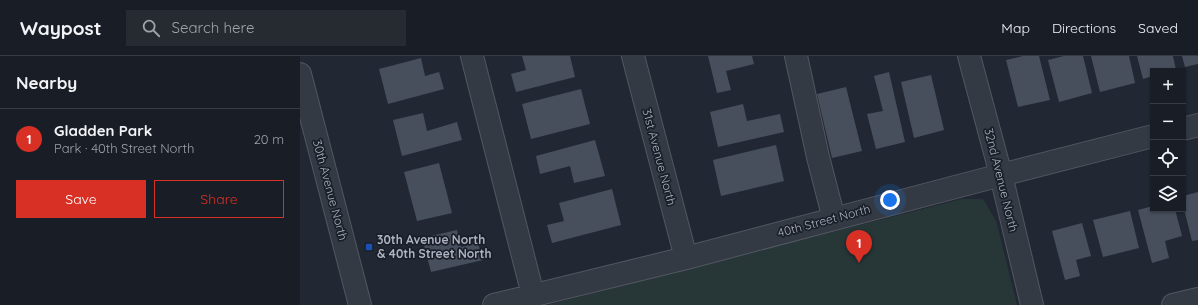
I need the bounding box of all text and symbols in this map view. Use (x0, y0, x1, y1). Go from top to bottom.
search box (126, 10, 406, 46)
text: Waypost (20, 16, 102, 40)
icon: search (140, 17, 162, 39)
text: Search here (172, 18, 254, 37)
text: Map (1001, 19, 1030, 37)
text: Directions (1052, 19, 1116, 37)
text: Saved (1138, 19, 1178, 37)
map controls (1150, 68, 1186, 212)
button: + (1150, 68, 1186, 104)
text: Nearby (16, 72, 77, 93)
button: − (1150, 104, 1186, 140)
street label: 31st Avenue North (639, 107, 680, 207)
text: Gladden Park (54, 121, 152, 140)
street label: 32nd Avenue North (981, 127, 1022, 233)
text: 1 (26, 131, 32, 147)
text: 20 m (254, 131, 284, 147)
street label: 30th Avenue North (310, 138, 351, 242)
text: Park · 40th Street North (54, 140, 194, 156)
button: locate (1150, 140, 1186, 176)
button: layers (1150, 176, 1186, 212)
button: Save (16, 180, 146, 218)
button: Share (154, 180, 284, 218)
your location (880, 190, 900, 210)
street label: 40th Street North (776, 201, 872, 240)
pin: 1 (846, 230, 872, 263)
place label: 30th Avenue North & 40th Street North (377, 232, 492, 261)
marker: 30th Avenue North & 40th Street North (364, 242, 374, 252)

